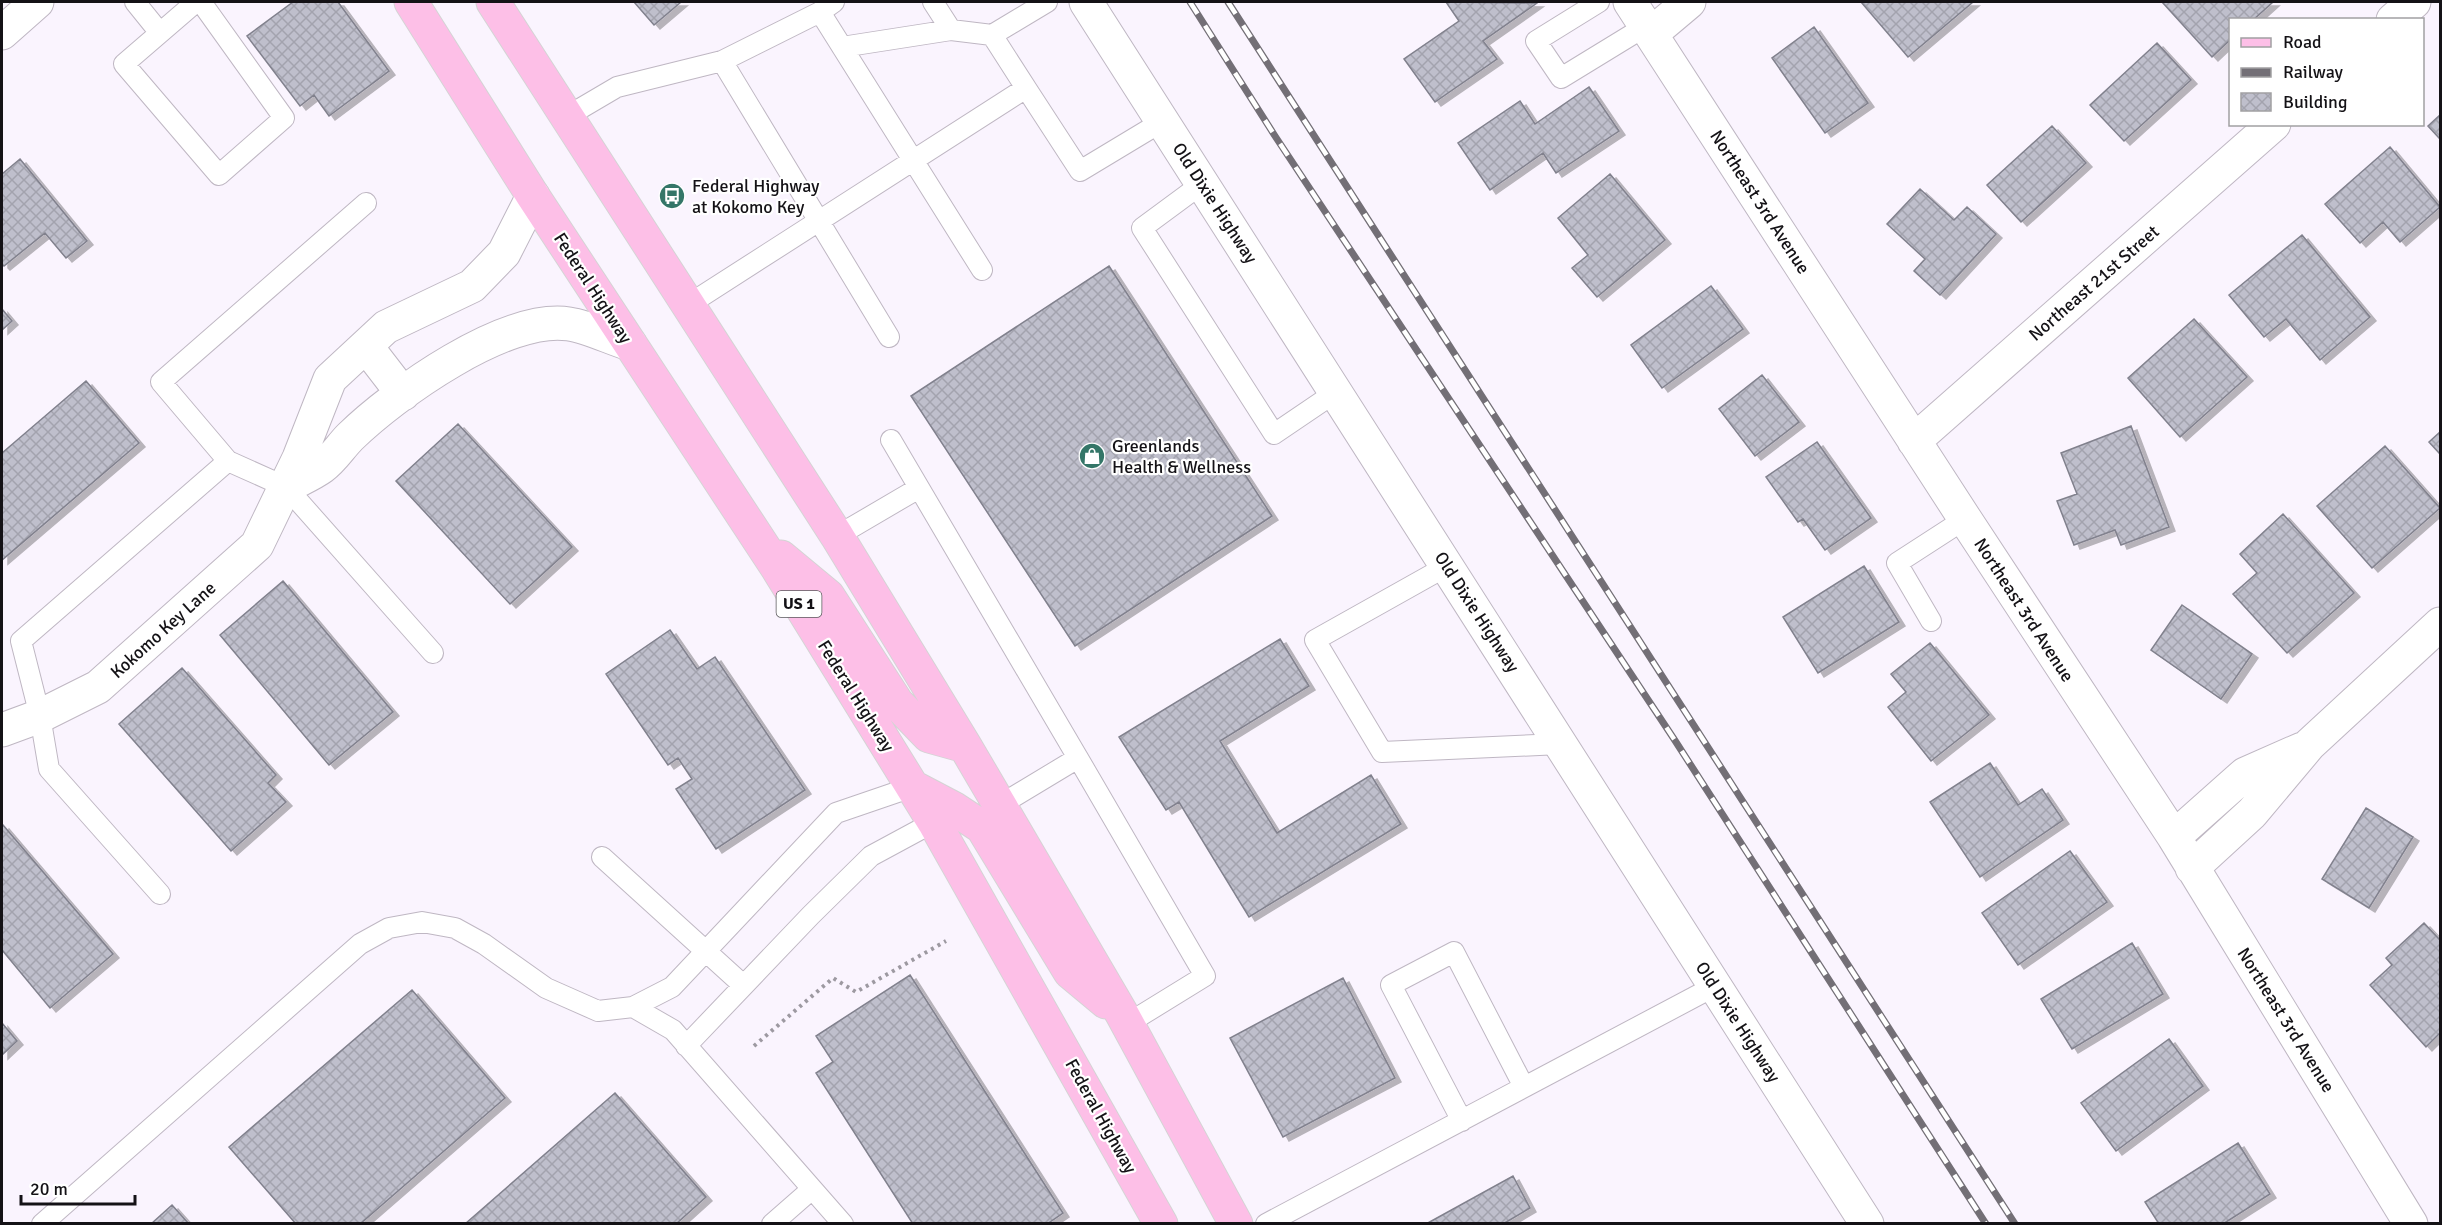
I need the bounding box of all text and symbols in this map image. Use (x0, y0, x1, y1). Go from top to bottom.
legend (2229, 18, 2424, 126)
text: Road (2283, 31, 2322, 53)
text: Railway (2283, 61, 2344, 83)
text: Building (2283, 91, 2347, 113)
street label: Northeast 3rd Avenue (1705, 126, 1815, 278)
street label: Old Dixie Highway (1168, 139, 1262, 268)
place label: Federal Highway at Kokomo Key (692, 175, 820, 218)
bus stop icon: Federal Highway at Kokomo Key (657, 181, 687, 211)
street label: Northeast 21st Street (2024, 220, 2164, 346)
street label: Federal Highway (549, 229, 637, 348)
place label: Greenlands Health & Wellness (1112, 435, 1251, 478)
shop icon: Greenlands Health & Wellness (1077, 441, 1107, 471)
street label: Northeast 3rd Avenue (1969, 534, 2079, 686)
street label: Old Dixie Highway (1430, 548, 1524, 677)
street label: Kokomo Key Lane (106, 577, 220, 683)
road number: US 1 (776, 591, 822, 617)
street label: Federal Highway (813, 636, 899, 756)
street label: Northeast 3rd Avenue (2232, 943, 2340, 1097)
street label: Old Dixie Highway (1691, 958, 1785, 1087)
street label: Federal Highway (1060, 1055, 1142, 1178)
scale bar (21, 1168, 135, 1206)
text: 20 m (30, 1178, 68, 1200)

